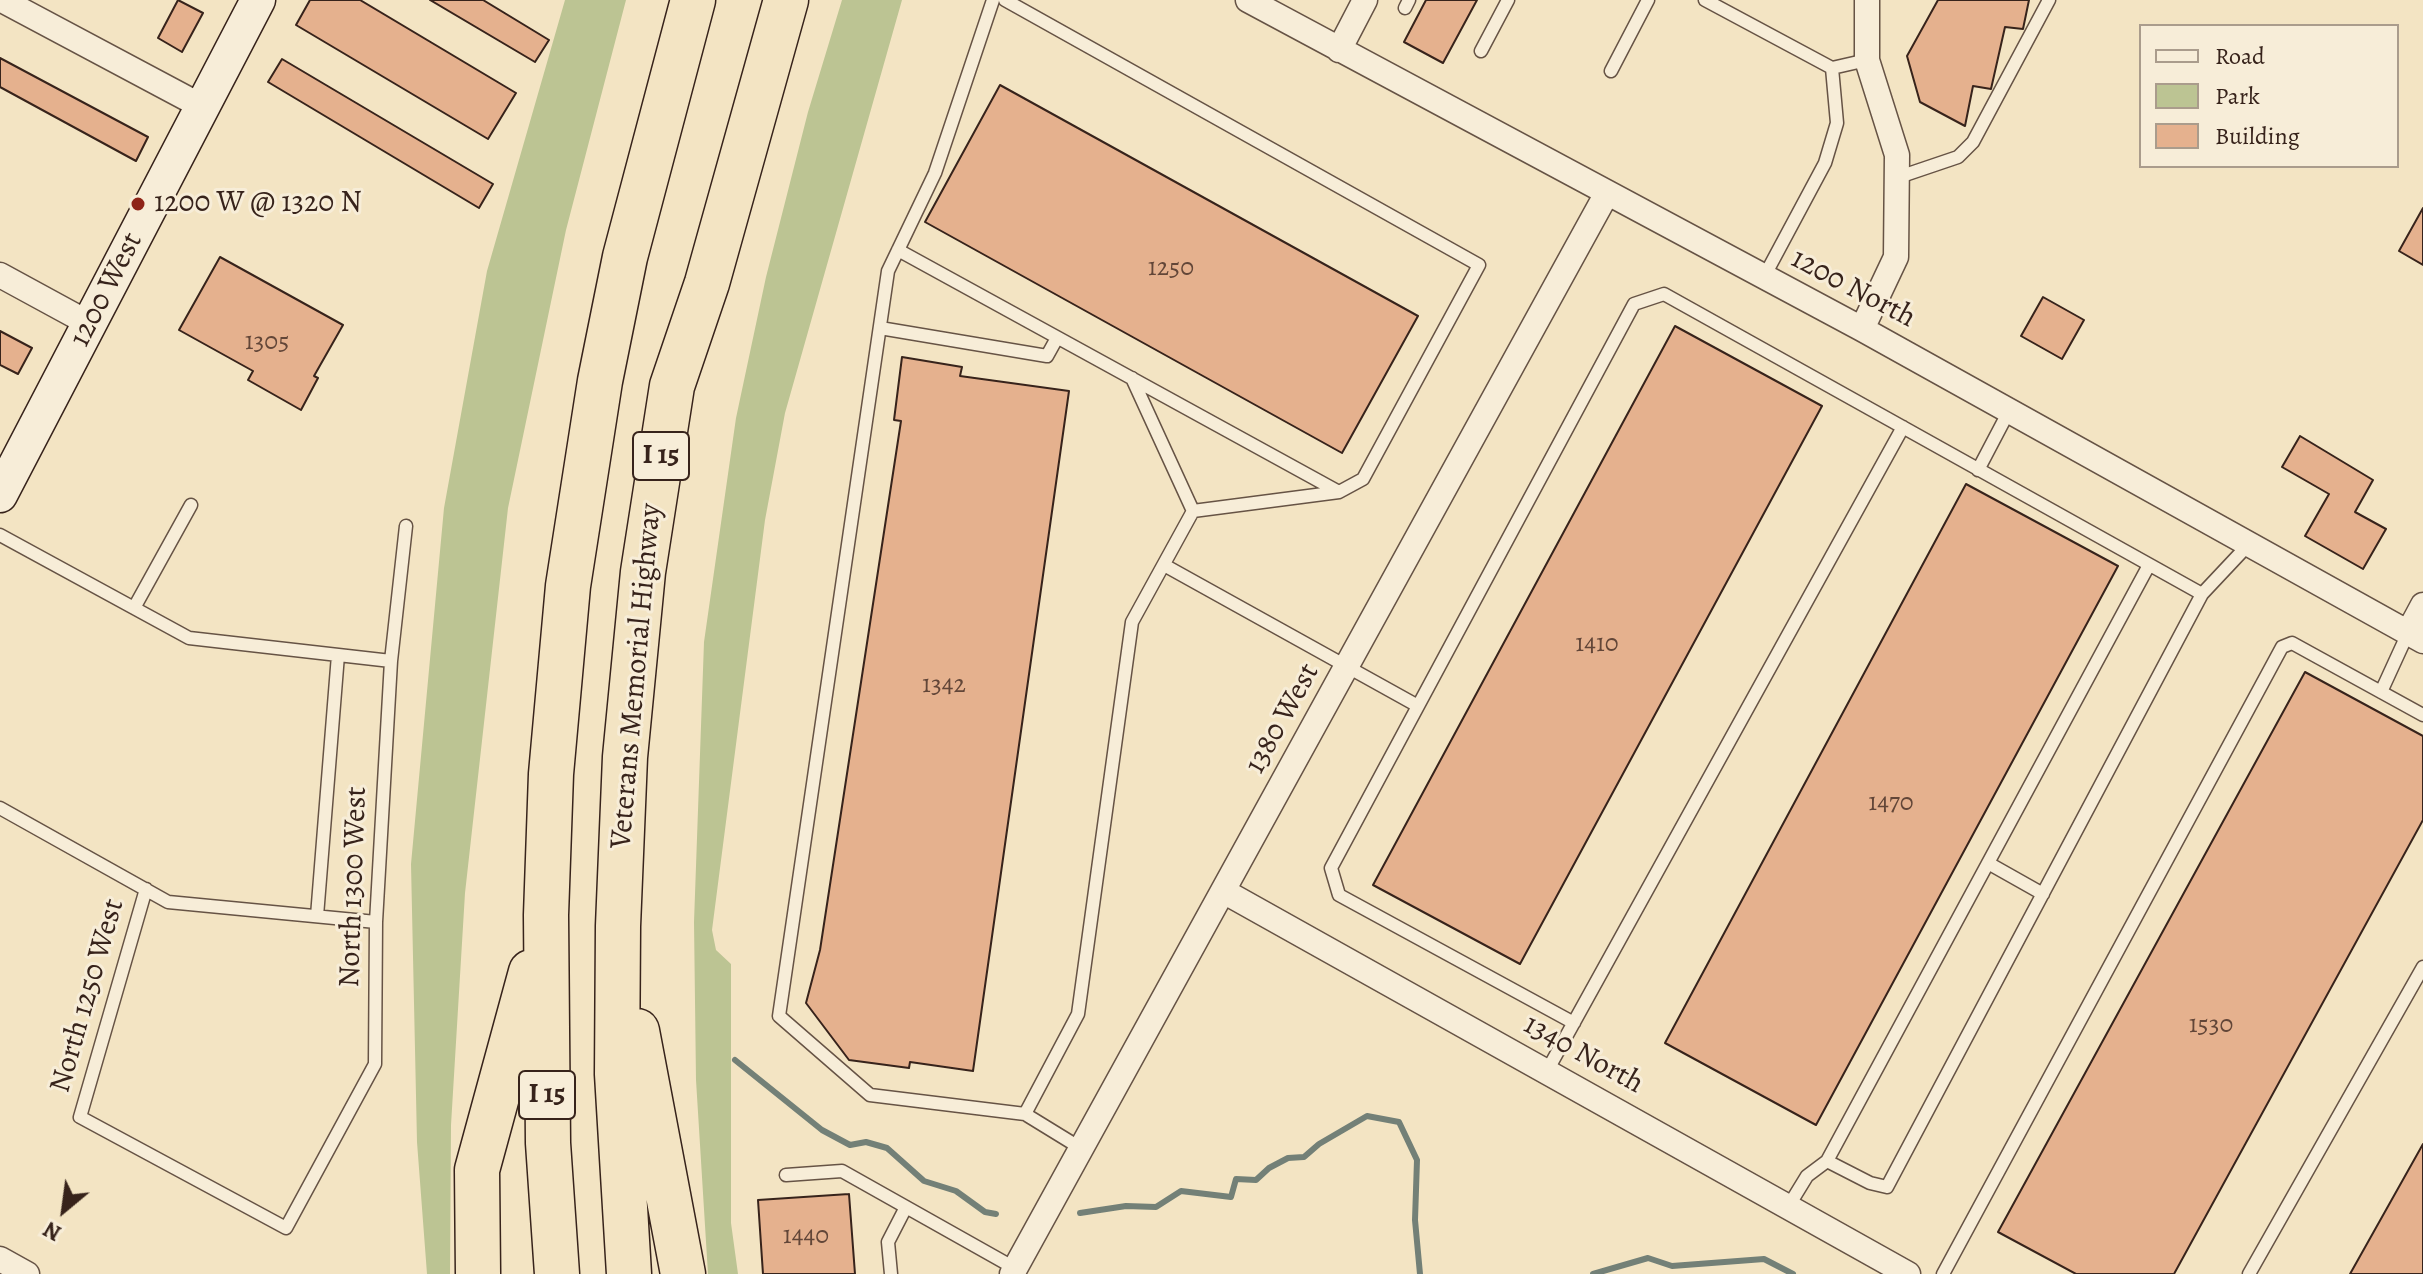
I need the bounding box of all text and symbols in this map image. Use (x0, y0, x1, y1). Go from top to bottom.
legend (2139, 24, 2399, 168)
text: Road (2215, 40, 2265, 72)
text: Park (2215, 80, 2260, 112)
text: Building (2215, 120, 2300, 152)
place label: 1200 W @ 1320 N (154, 186, 362, 222)
marker: 1200 W @ 1320 N (129, 195, 147, 213)
street label: 1200 West (63, 227, 151, 353)
street label: 1200 North (1785, 241, 1921, 337)
house number: 1250 (1148, 253, 1194, 285)
house number: 1305 (245, 327, 289, 359)
road number: I 15 (633, 432, 689, 480)
street label: Veterans Memorial Highway (604, 502, 670, 850)
house number: 1410 (1575, 629, 1619, 661)
street label: 1380 West (1238, 658, 1328, 780)
house number: 1342 (922, 670, 966, 702)
street label: North 1300 West (333, 786, 375, 988)
house number: 1470 (1868, 788, 1914, 820)
street label: North 1250 West (43, 895, 133, 1097)
street label: 1340 North (1517, 1007, 1649, 1103)
house number: 1530 (2189, 1010, 2233, 1042)
road number: I 15 (519, 1071, 575, 1119)
north arrow (24, 1170, 104, 1250)
text: N (38, 1214, 67, 1248)
house number: 1440 (783, 1221, 829, 1253)

